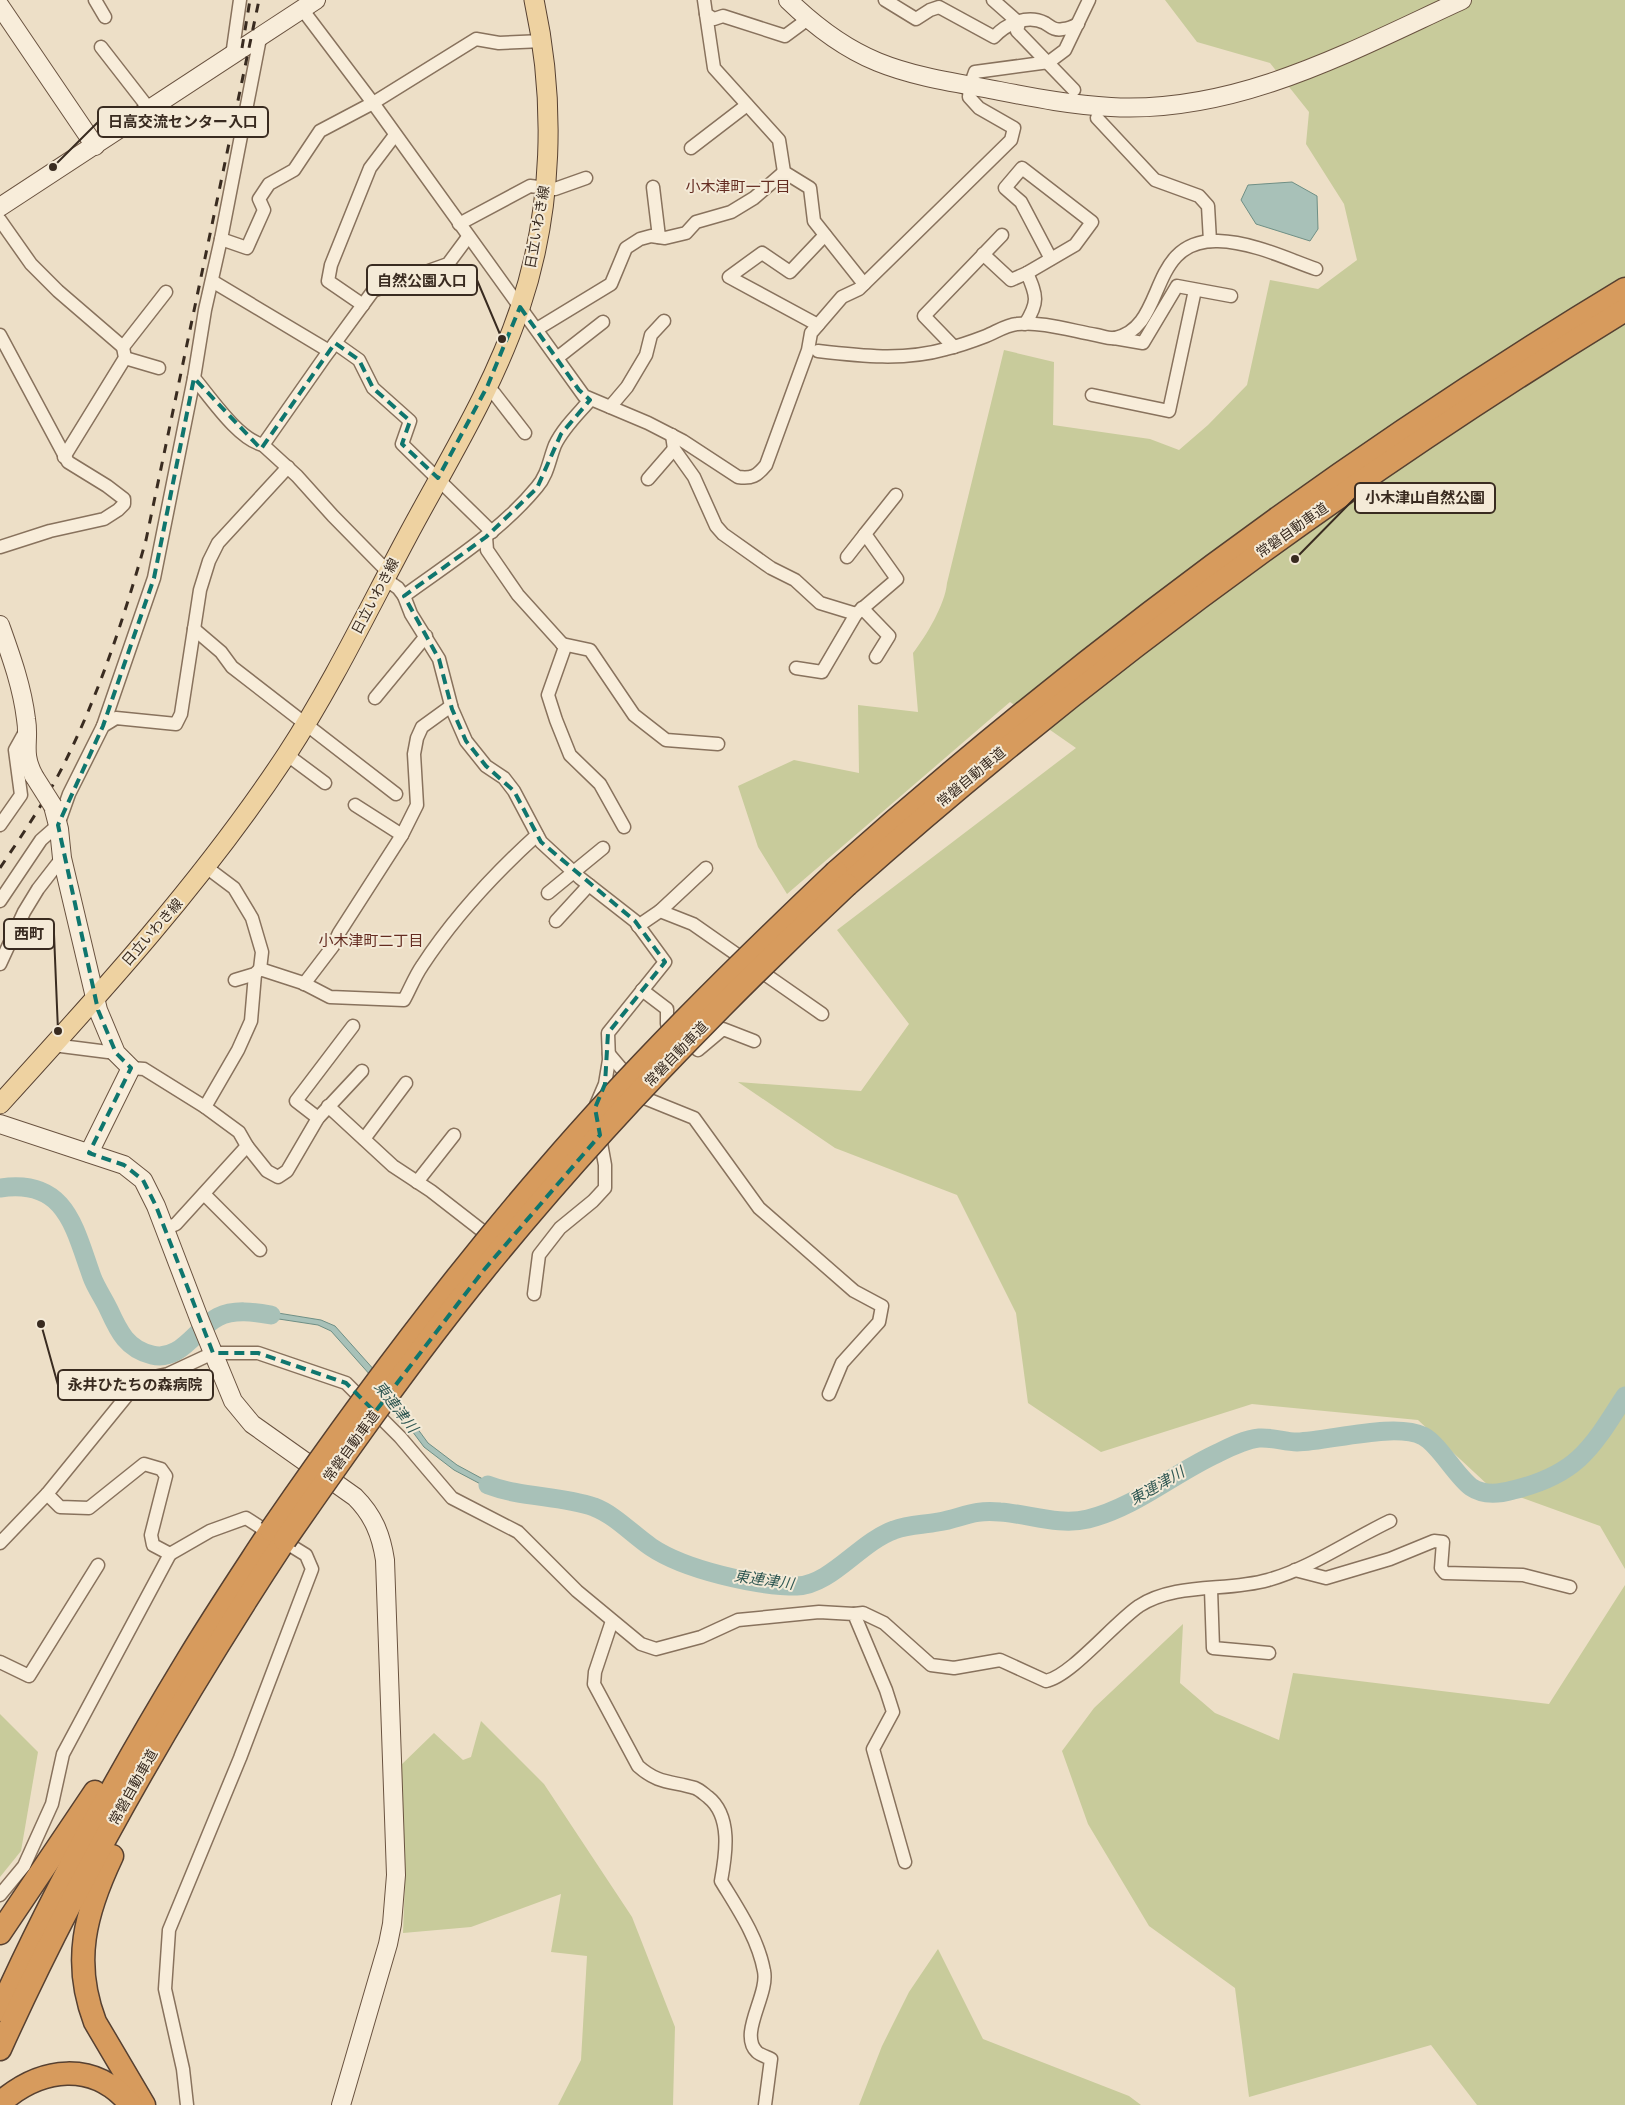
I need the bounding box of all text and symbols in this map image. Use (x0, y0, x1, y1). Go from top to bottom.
callout: 日高交流センター入口 (98, 107, 268, 137)
text: 日高交流センター入口 (108, 112, 258, 131)
district label: 小木津町一丁目 (685, 177, 791, 196)
street label: 日立いわき線 (521, 184, 553, 270)
callout: 自然公園入口 (367, 265, 477, 295)
text: 自然公園入口 (377, 271, 467, 290)
callout: 小木津山自然公園 (1355, 483, 1495, 513)
text: 小木津山自然公園 (1365, 488, 1485, 507)
street label: 常磐自動車道 (1252, 499, 1332, 561)
street label: 日立いわき線 (347, 555, 403, 637)
street label: 常磐自動車道 (933, 743, 1009, 811)
street label: 日立いわき線 (118, 894, 186, 970)
callout: 西町 (4, 919, 54, 949)
text: 西町 (14, 924, 44, 943)
district label: 小木津町二丁目 (318, 931, 424, 950)
street label: 常磐自動車道 (640, 1018, 712, 1090)
callout: 永井ひたちの森病院 (58, 1370, 213, 1400)
text: 永井ひたちの森病院 (67, 1375, 203, 1394)
water label: 東連津川 (370, 1377, 424, 1438)
street label: 常磐自動車道 (319, 1407, 383, 1485)
water label: 東連津川 (1126, 1461, 1189, 1509)
water label: 東連津川 (733, 1566, 797, 1593)
street label: 常磐自動車道 (105, 1746, 161, 1828)

